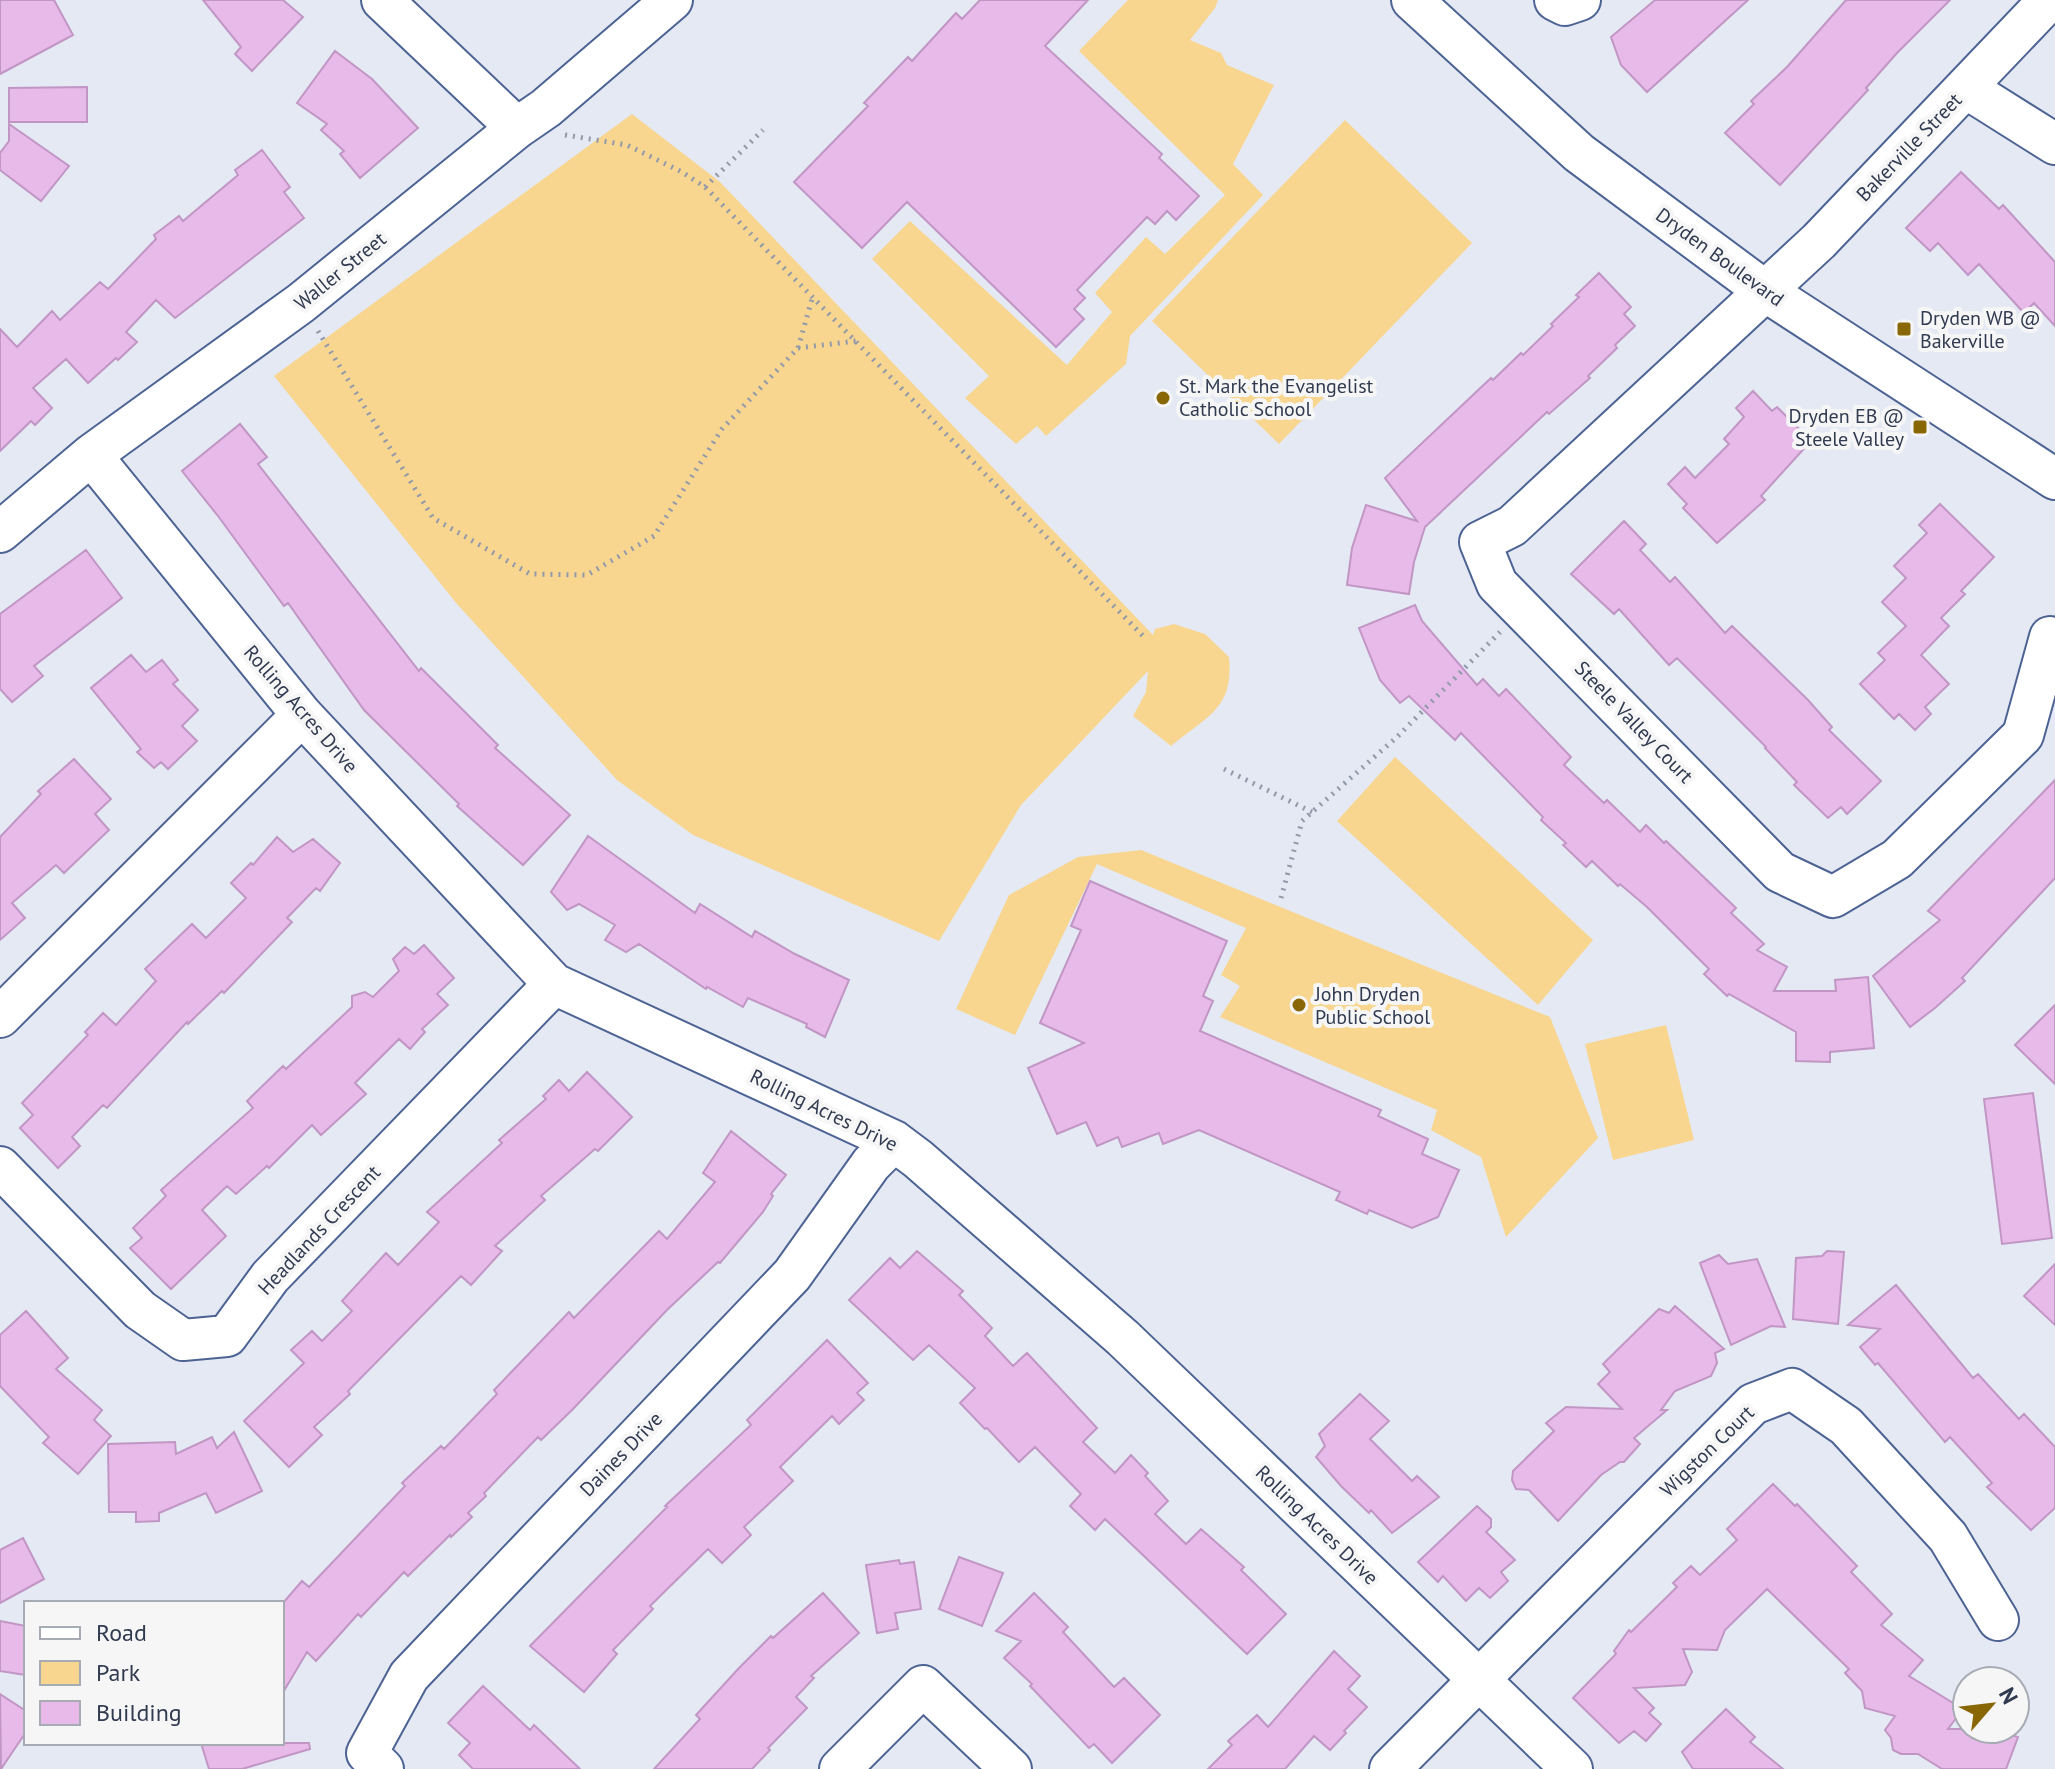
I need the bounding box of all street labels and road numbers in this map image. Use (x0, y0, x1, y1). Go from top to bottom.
street label: Bakerville Street (1851, 87, 1968, 207)
street label: Dryden Boulevard (1651, 202, 1789, 312)
street label: Waller Street (289, 226, 391, 316)
street label: Rolling Acres Drive (238, 640, 364, 778)
street label: Steele Valley Court (1569, 655, 1699, 789)
street label: Rolling Acres Drive (746, 1063, 902, 1157)
street label: Headlands Crescent (252, 1159, 386, 1300)
street label: Wigston Court (1654, 1399, 1760, 1502)
street label: Daines Drive (574, 1406, 668, 1502)
street label: Rolling Acres Drive (1250, 1460, 1384, 1590)

